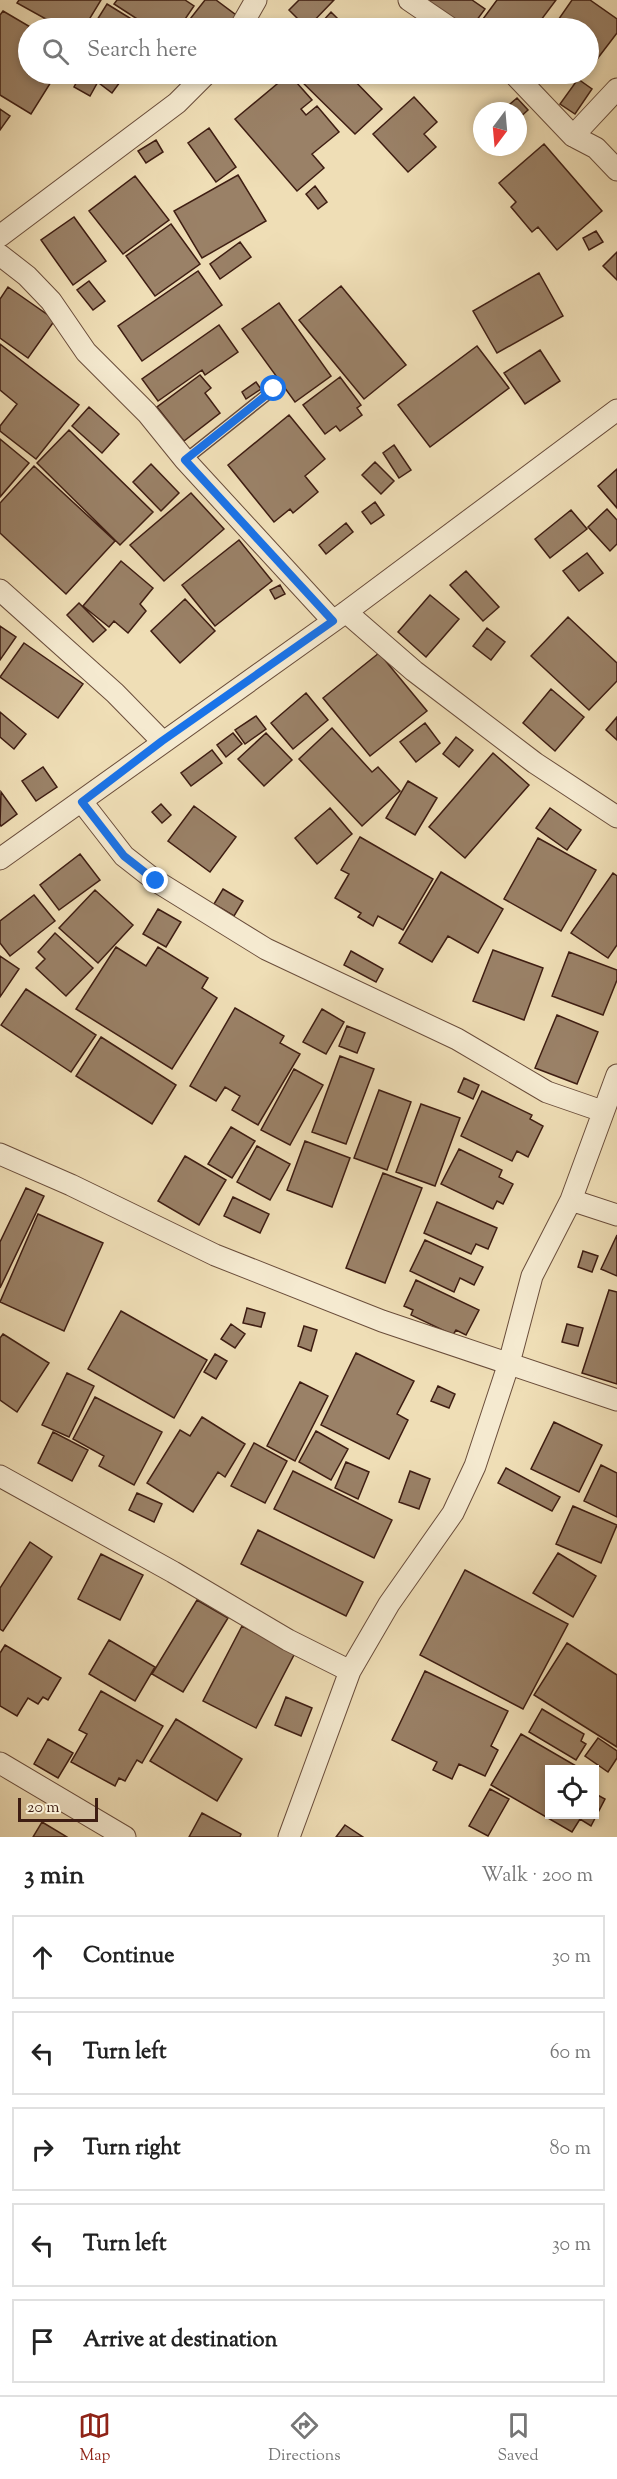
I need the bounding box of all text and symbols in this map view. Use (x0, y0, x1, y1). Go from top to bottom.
search box (18, 18, 599, 84)
icon: search (39, 35, 72, 68)
text: Search here (87, 35, 197, 67)
north arrow (473, 102, 527, 156)
route start (260, 375, 286, 401)
route end (142, 867, 168, 893)
map controls (545, 1765, 599, 1819)
button: locate (545, 1765, 599, 1819)
scale bar (18, 1795, 98, 1822)
text: 20 m (27, 1797, 60, 1820)
text: 3 min (24, 1858, 84, 1895)
text: Walk · 200 m (481, 1862, 593, 1891)
icon: ahead (26, 1941, 59, 1974)
text: Continue (83, 1941, 174, 1973)
text: 30 m (552, 1943, 591, 1972)
icon: left (26, 2037, 59, 2070)
text: Turn left (83, 2037, 166, 2069)
text: 60 m (550, 2039, 591, 2068)
icon: right (26, 2133, 59, 2166)
text: Turn right (83, 2133, 180, 2165)
text: 80 m (550, 2135, 591, 2164)
icon: left (26, 2229, 59, 2262)
text: Turn left (83, 2229, 166, 2261)
text: 30 m (552, 2231, 591, 2260)
icon: arrive (26, 2325, 59, 2358)
text: Arrive at destination (83, 2325, 278, 2357)
tab: Map (78, 2409, 111, 2468)
tab: Directions (268, 2409, 341, 2468)
tab: Saved (497, 2409, 539, 2468)

